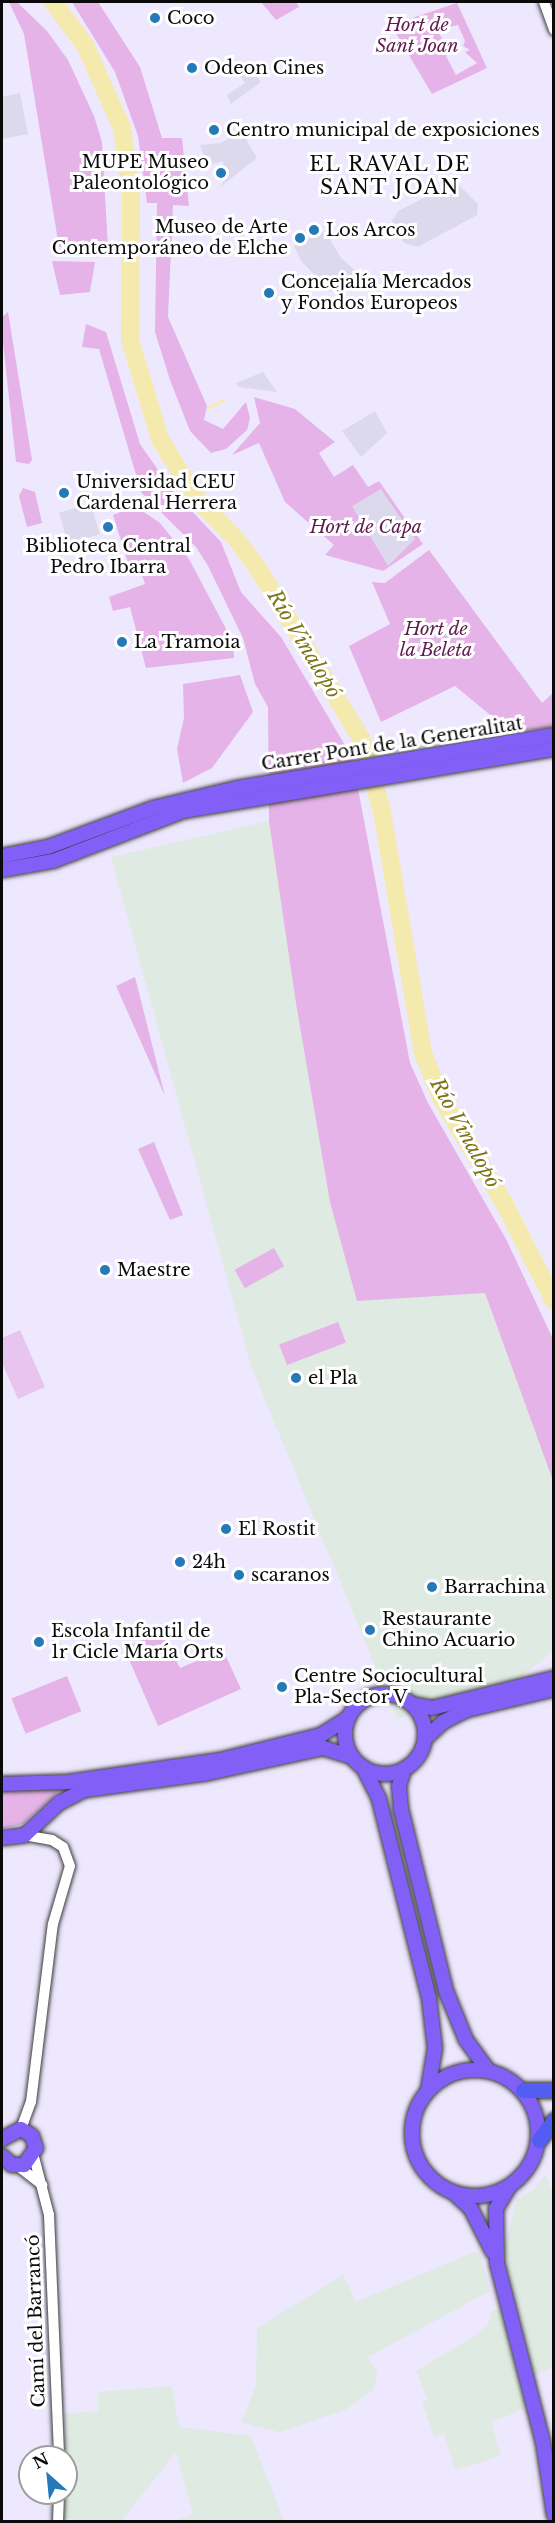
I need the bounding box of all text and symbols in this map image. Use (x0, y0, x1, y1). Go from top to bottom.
place label: Coco (167, 7, 215, 29)
marker: Coco (148, 11, 162, 25)
park label: Hort de Sant Joan (375, 15, 459, 57)
place label: Odeon Cines (204, 57, 324, 79)
marker: Odeon Cines (185, 61, 199, 75)
place label: Centro municipal de exposiciones (226, 119, 540, 141)
marker: Centro municipal de exposiciones (207, 123, 221, 137)
place label: MUPE Museo Paleontológico (72, 152, 209, 195)
district label: EL RAVAL DE SANT JOAN (309, 152, 471, 199)
marker: MUPE Museo Paleontológico (214, 166, 228, 180)
place label: Museo de Arte Contemporáneo de Elche (52, 217, 288, 260)
place label: Los Arcos (326, 219, 416, 241)
marker: Los Arcos (307, 223, 321, 237)
marker: Museo de Arte Contemporáneo de Elche (293, 231, 307, 245)
place label: Concejalía Mercados y Fondos Europeos (281, 272, 472, 314)
marker: Concejalía Mercados y Fondos Europeos (262, 286, 276, 300)
place label: Universidad CEU Cardenal Herrera (76, 472, 237, 514)
marker: Universidad CEU Cardenal Herrera (57, 486, 71, 500)
park label: Hort de Capa (310, 516, 422, 538)
marker: Biblioteca Central Pedro Ibarra (101, 520, 115, 534)
place label: Biblioteca Central Pedro Ibarra (25, 536, 191, 578)
water label: Río Vinalopó (262, 586, 346, 702)
park label: Hort de la Beleta (400, 619, 472, 662)
place label: La Tramoia (134, 631, 241, 653)
marker: La Tramoia (115, 635, 129, 649)
street label: Carrer Pont de la Generalitat (260, 713, 524, 775)
water label: Río Vinalopó (425, 1074, 505, 1192)
place label: Maestre (117, 1259, 191, 1281)
marker: Maestre (98, 1263, 112, 1277)
place label: el Pla (308, 1367, 358, 1389)
marker: el Pla (289, 1371, 303, 1385)
place label: El Rostit (238, 1518, 316, 1540)
marker: El Rostit (219, 1522, 233, 1536)
place label: 24h (192, 1551, 226, 1573)
marker: 24h (173, 1555, 187, 1569)
place label: scaranos (251, 1564, 330, 1586)
marker: scaranos (232, 1568, 246, 1582)
place label: Barrachina (444, 1576, 545, 1598)
marker: Barrachina (425, 1580, 439, 1594)
place label: Restaurante Chino Acuario (382, 1609, 516, 1652)
place label: Escola Infantil de 1r Cicle María Orts (51, 1621, 224, 1664)
marker: Restaurante Chino Acuario (363, 1623, 377, 1637)
marker: Escola Infantil de 1r Cicle María Orts (32, 1635, 46, 1649)
place label: Centre Sociocultural Pla-Sector V (294, 1666, 484, 1708)
marker: Centre Sociocultural Pla-Sector V (275, 1680, 289, 1694)
street label: Camí del Barrancó (22, 2234, 50, 2408)
north arrow (18, 2445, 78, 2505)
text: N (29, 2448, 52, 2473)

